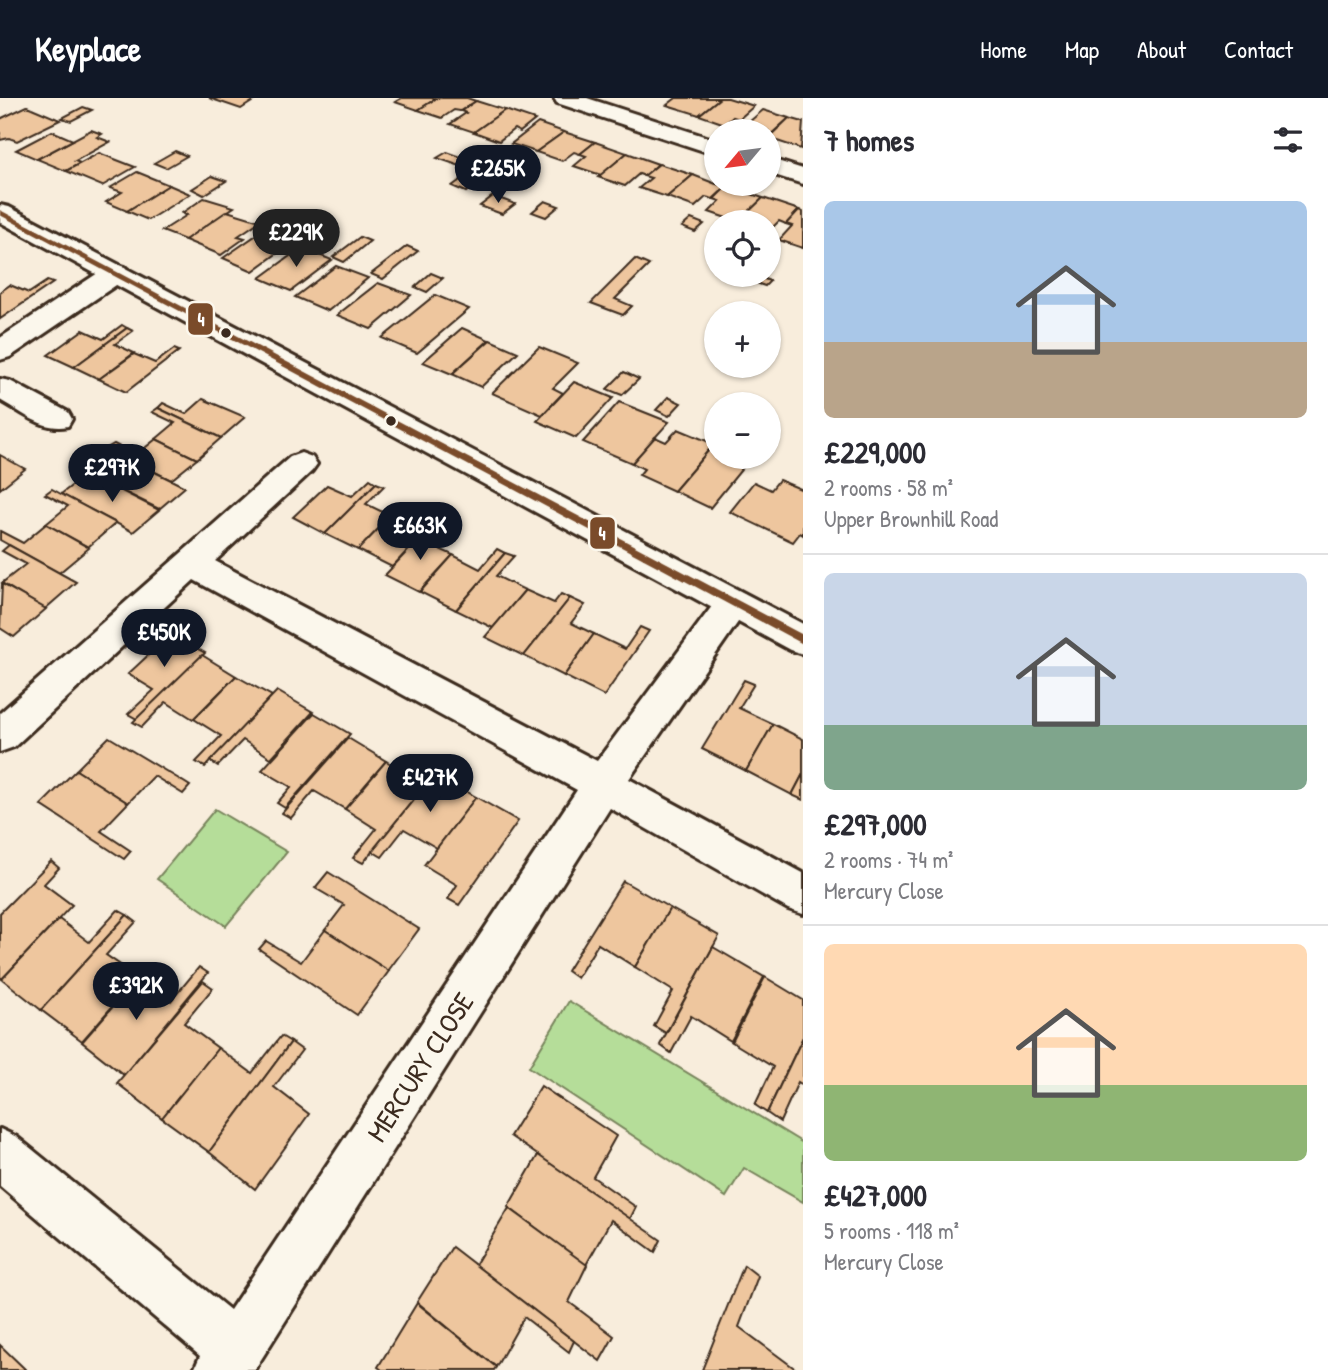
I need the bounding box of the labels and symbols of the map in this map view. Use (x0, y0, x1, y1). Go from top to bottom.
north arrow (704, 119, 780, 196)
pin: £265K (449, 146, 547, 205)
pin: £229K (247, 209, 345, 269)
line badge: 4 (187, 302, 214, 336)
text: 4 (197, 306, 205, 332)
unlabelled marker (219, 326, 233, 340)
unlabelled marker (384, 414, 398, 428)
pin: £297K (63, 444, 161, 504)
pin: £663K (371, 503, 469, 562)
line badge: 4 (589, 516, 616, 550)
text: 4 (598, 520, 606, 546)
pin: £450K (115, 610, 213, 669)
pin: £427K (381, 754, 479, 814)
pin: £392K (87, 962, 185, 1022)
street label: MERCURY CLOSE (358, 985, 482, 1149)

